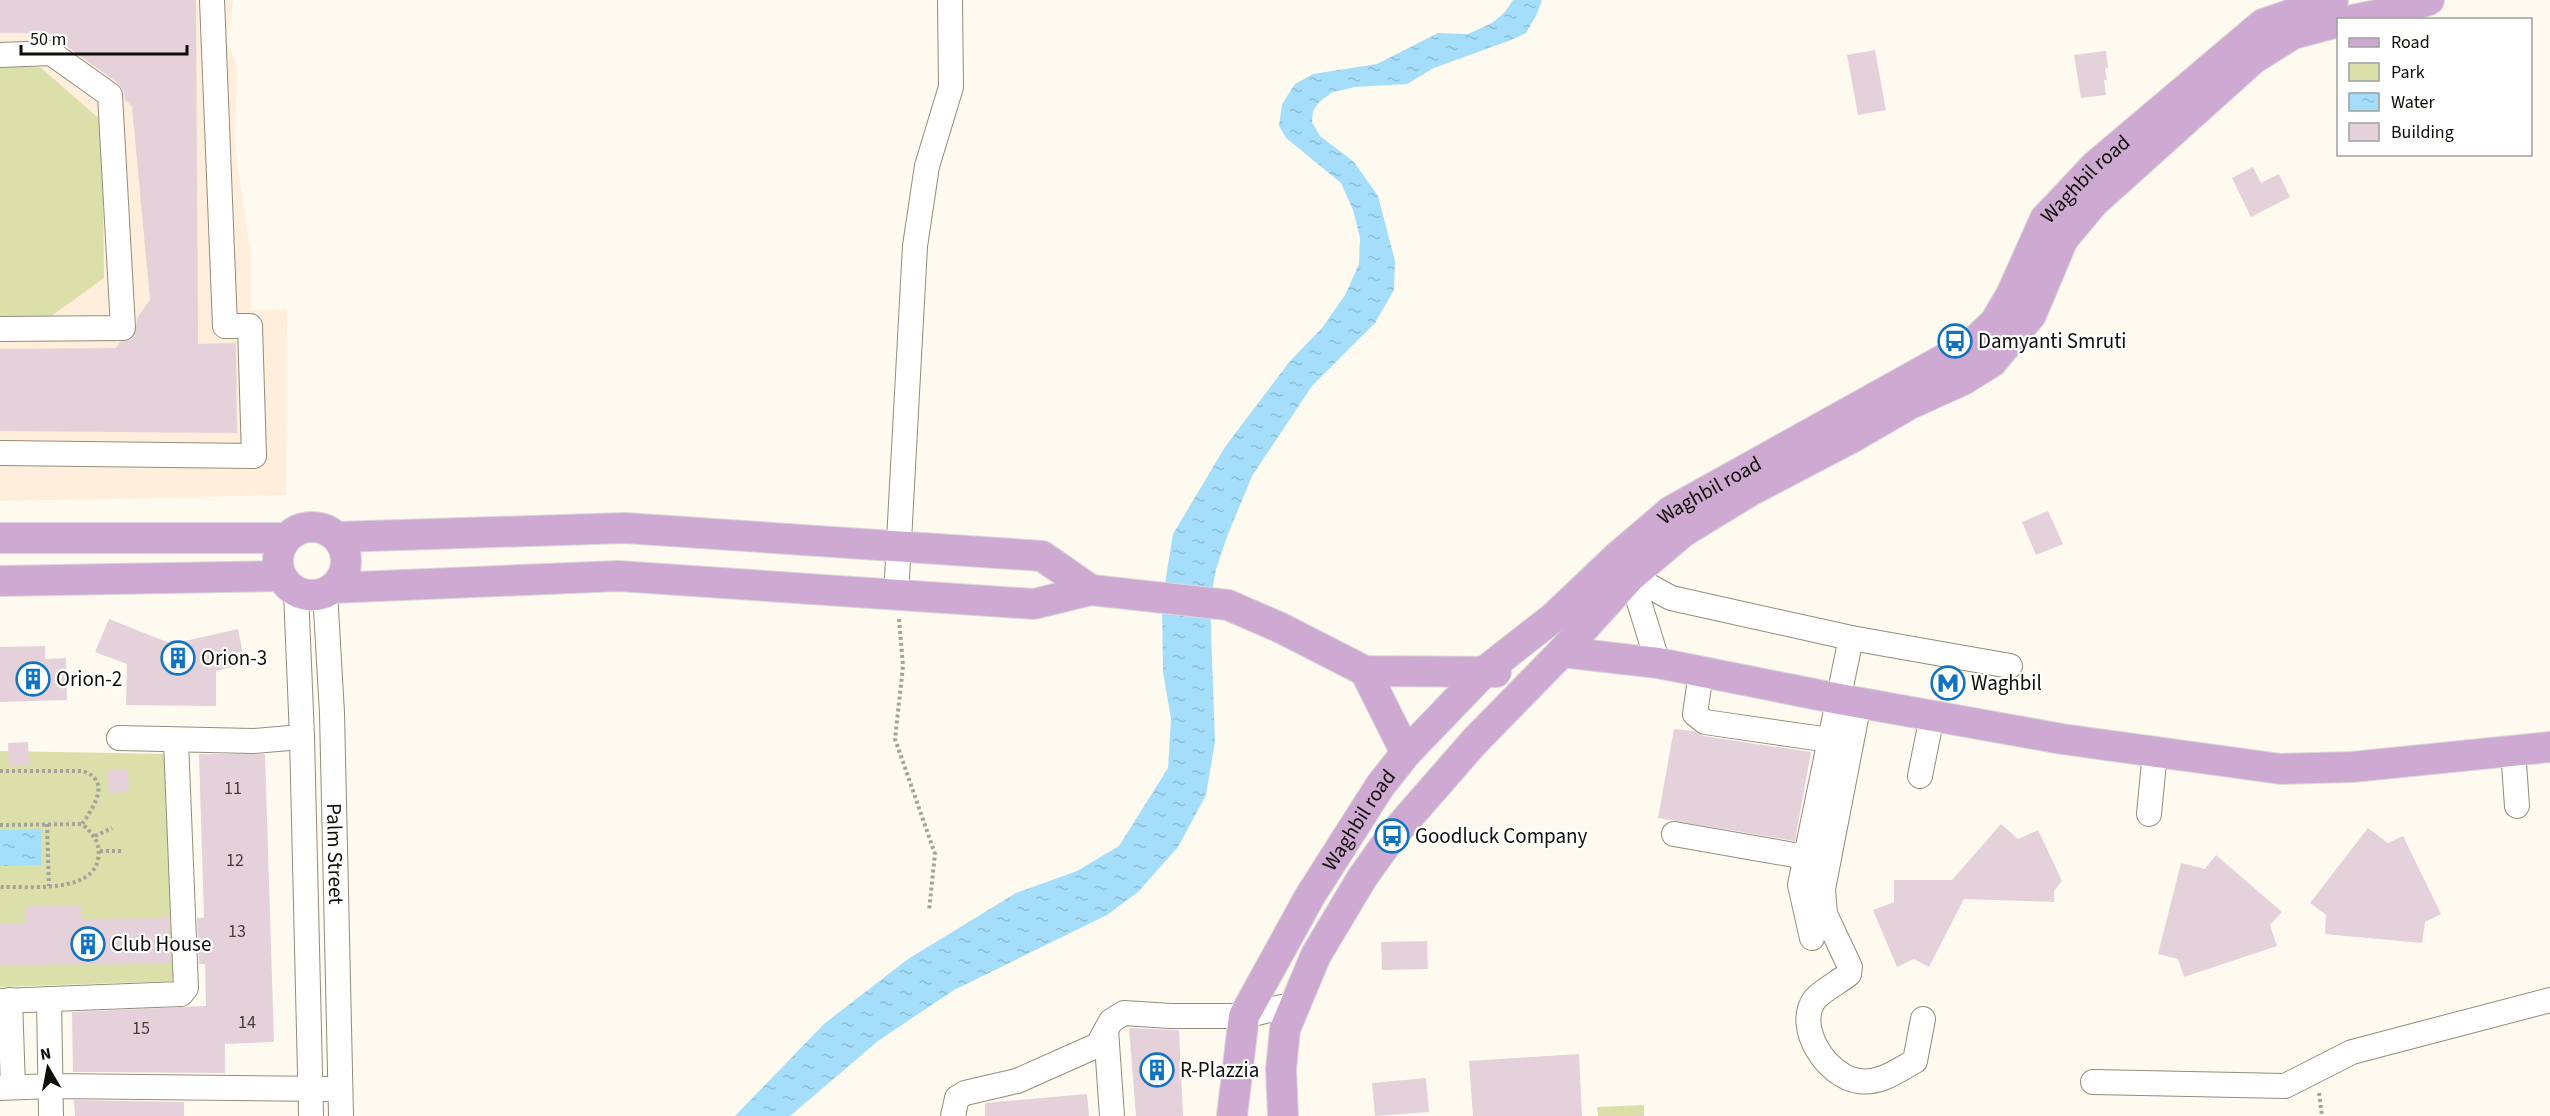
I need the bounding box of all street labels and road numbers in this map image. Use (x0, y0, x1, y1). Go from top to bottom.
street label: Waghbil road (2033, 128, 2137, 230)
street label: Waghbil road (1650, 449, 1767, 532)
street label: Waghbil road (1315, 763, 1403, 877)
street label: Palm Street (319, 803, 351, 905)

